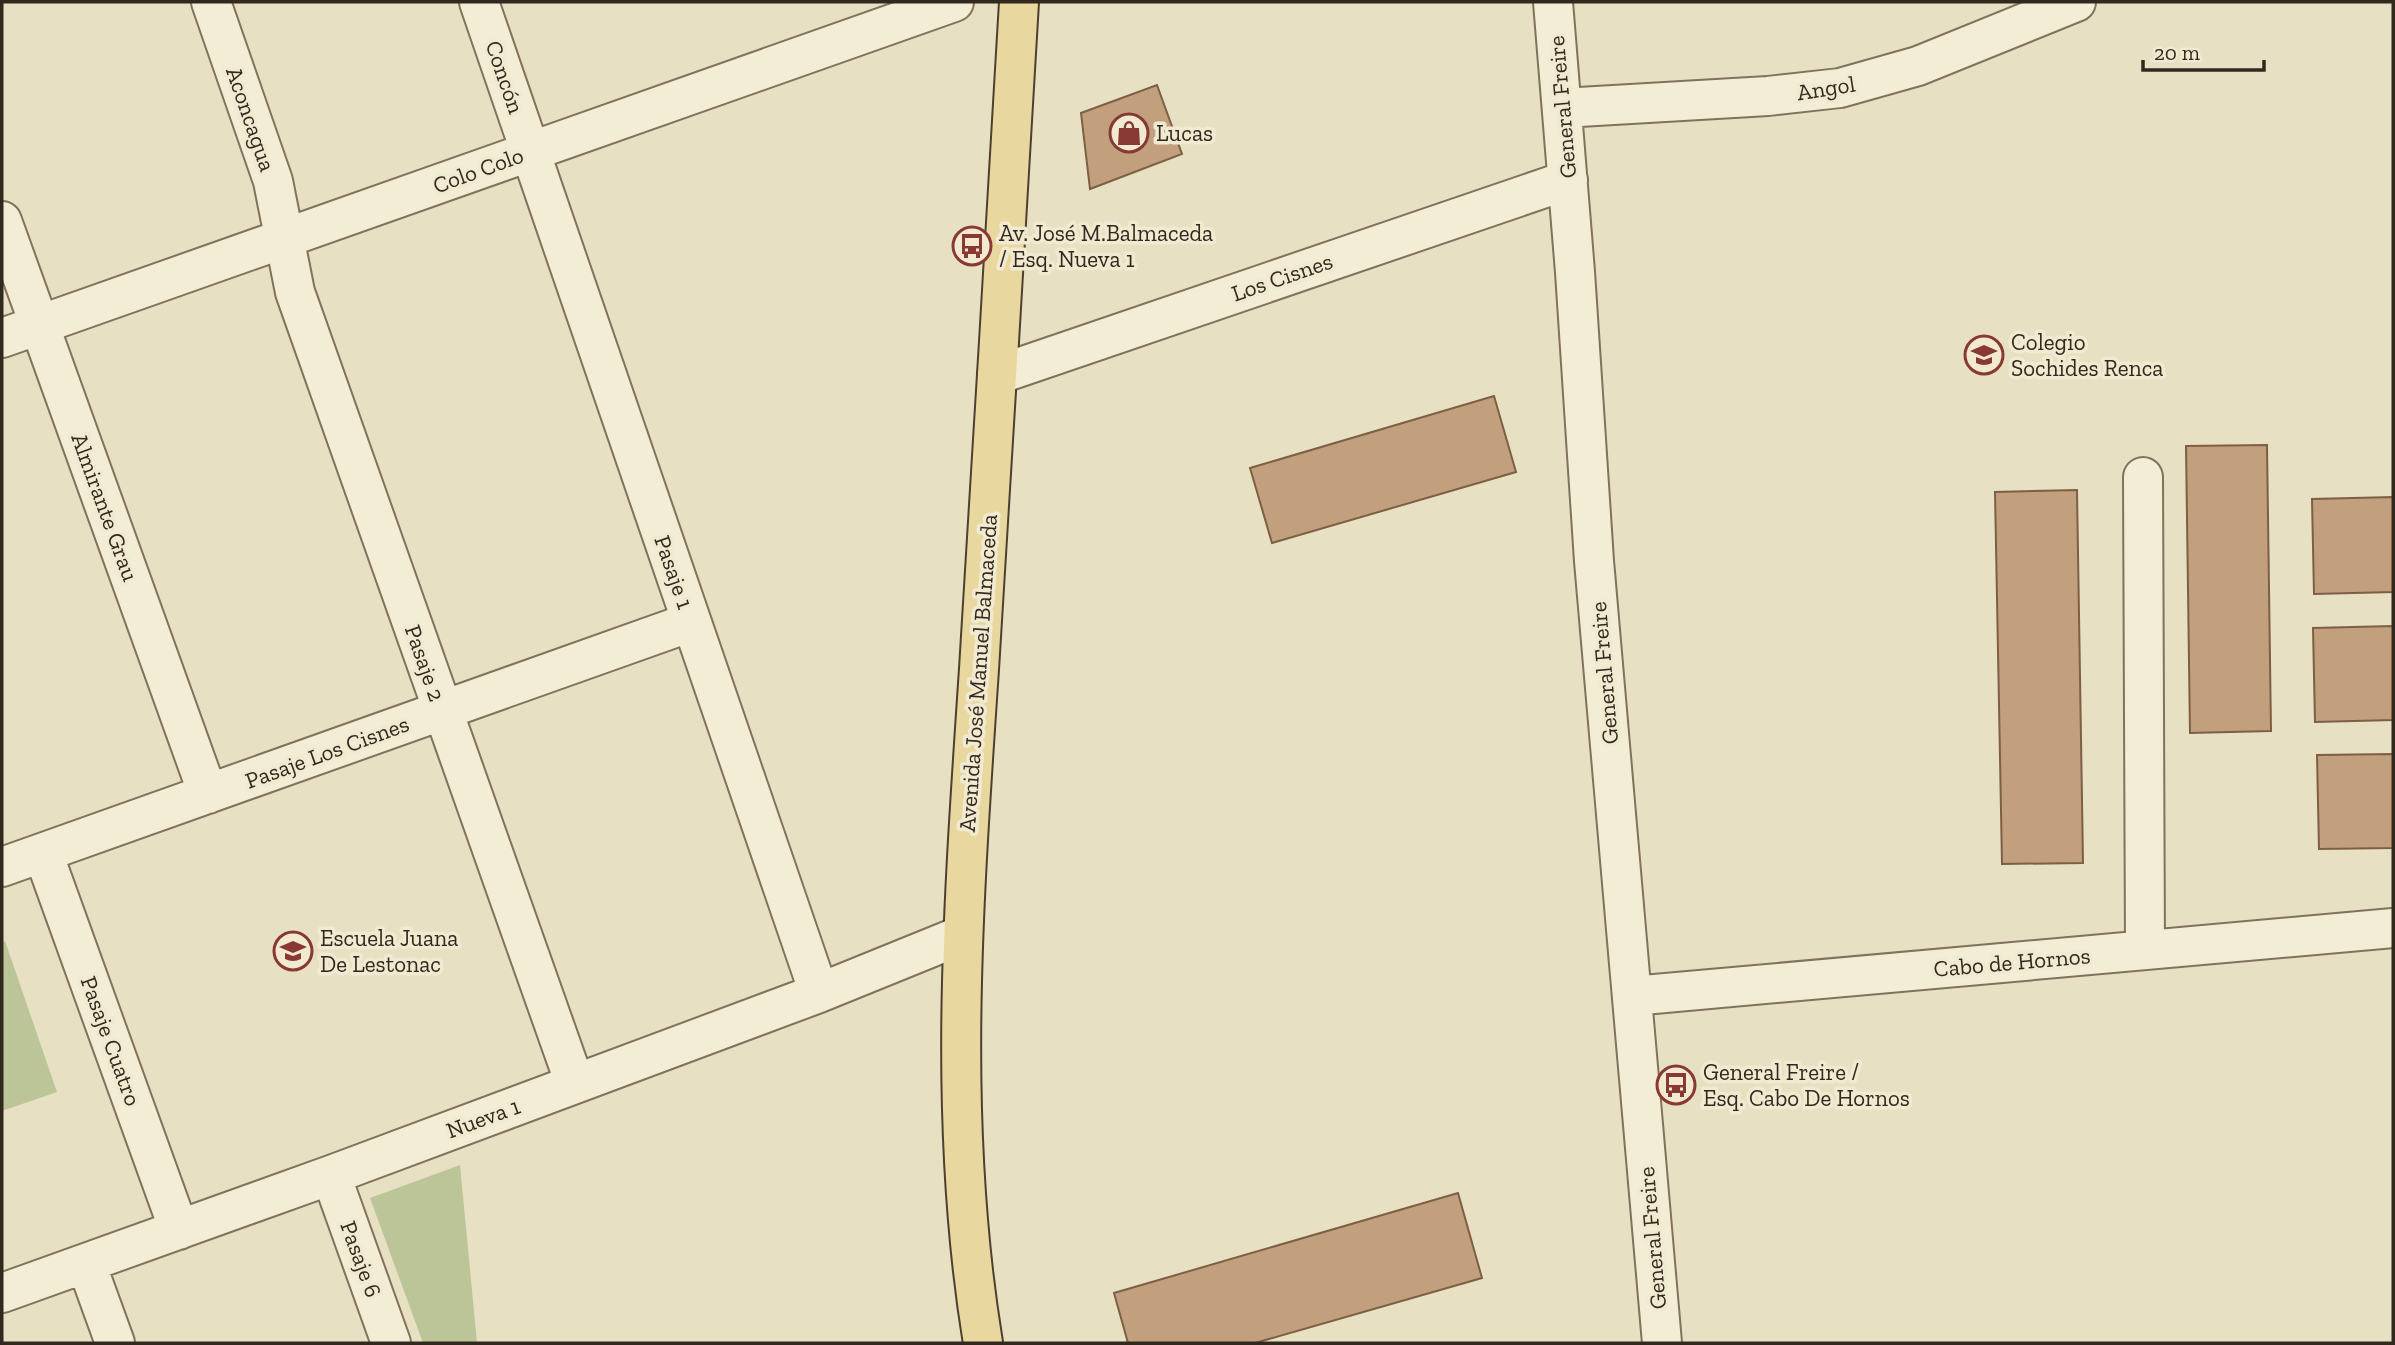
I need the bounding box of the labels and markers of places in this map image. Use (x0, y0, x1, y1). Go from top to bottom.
shop icon: Lucas (1108, 112, 1150, 154)
place label: Lucas (1156, 119, 1213, 147)
place label: Av. José M.Balmaceda / Esq. Nueva 1 (999, 219, 1213, 273)
bus stop icon: Av. José M.Balmaceda / Esq. Nueva 1 (951, 225, 993, 267)
place label: Colegio Sochides Renca (2011, 328, 2163, 382)
school or university icon: Colegio Sochides Renca (1963, 334, 2005, 376)
place label: Escuela Juana De Lestonac (320, 924, 458, 978)
school or university icon: Escuela Juana De Lestonac (272, 930, 314, 972)
place label: General Freire / Esq. Cabo De Hornos (1703, 1058, 1910, 1112)
bus stop icon: General Freire / Esq. Cabo De Hornos (1655, 1064, 1697, 1106)

